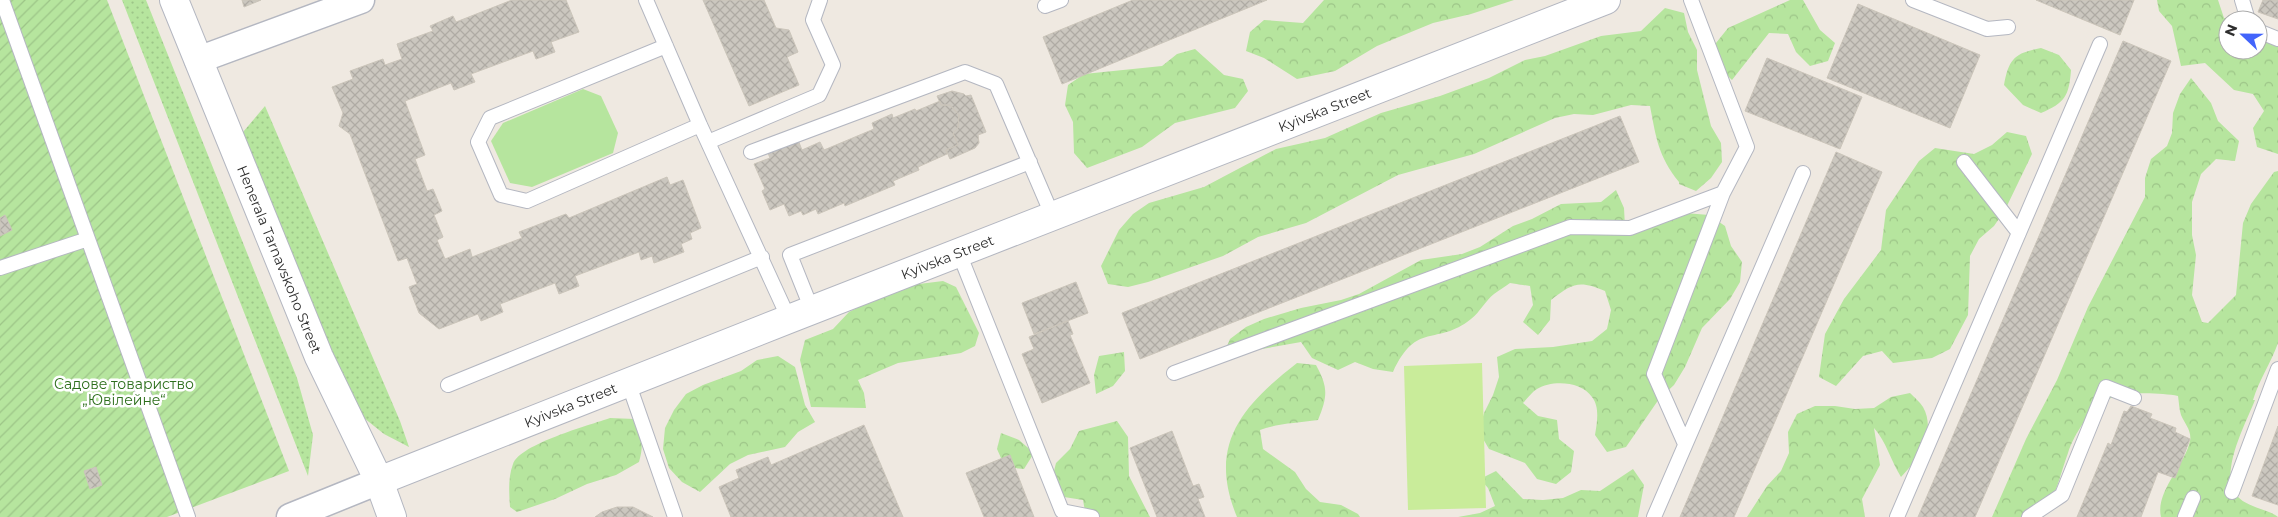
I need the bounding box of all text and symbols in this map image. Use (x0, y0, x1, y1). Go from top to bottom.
north arrow (2218, 10, 2268, 60)
text: N (2220, 22, 2241, 39)
street label: Kyivska Street (1276, 83, 1374, 136)
street label: Henerala Tarnavskoho Street (233, 163, 326, 356)
street label: Kyivska Street (898, 231, 997, 283)
park label: Садове товариство „Ювілейне“ (54, 375, 194, 409)
street label: Kyivska Street (522, 379, 620, 432)

